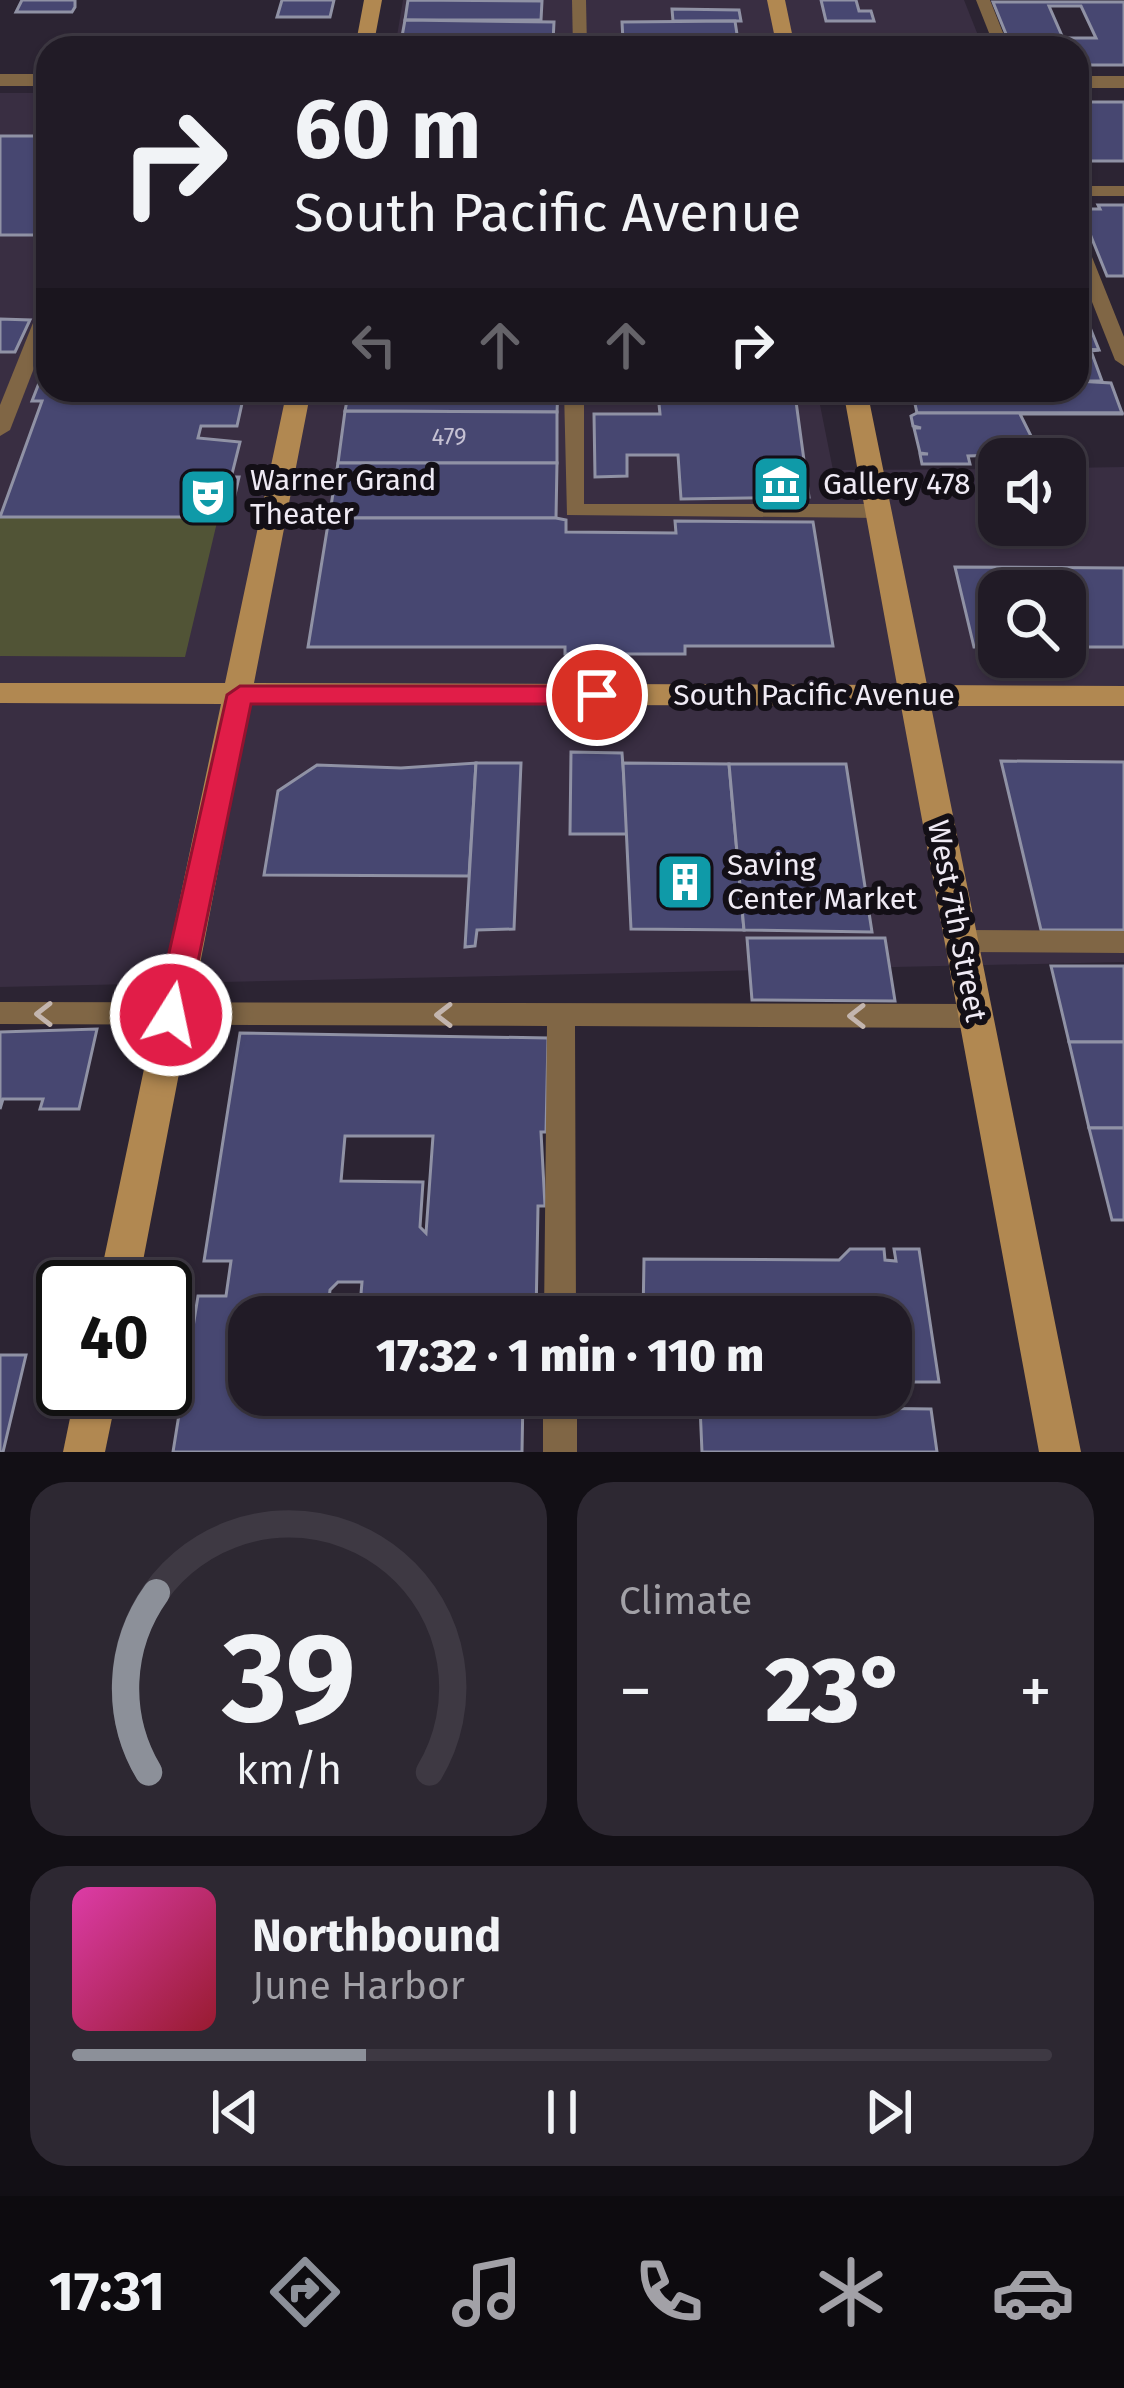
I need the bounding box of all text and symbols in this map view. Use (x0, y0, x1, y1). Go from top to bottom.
text: 60 m (294, 79, 481, 180)
icon: right (96, 84, 252, 240)
text: South Pacific Avenue (294, 181, 801, 245)
icon: left (341, 312, 407, 378)
icon: ahead (467, 312, 533, 378)
icon: ahead (593, 312, 659, 378)
icon: right (719, 312, 785, 378)
house number: 479 (431, 423, 467, 451)
map controls (978, 438, 1086, 678)
button: sound (978, 438, 1086, 546)
museum icon: Gallery 478 (750, 453, 812, 515)
place label: Warner Grand Theater (250, 462, 437, 532)
theatre icon: Warner Grand Theater (177, 466, 239, 528)
place label: Gallery 478 (823, 466, 971, 502)
button: search (978, 570, 1086, 678)
pin (546, 644, 648, 746)
icon: arrive (564, 662, 630, 728)
street label: South Pacific Avenue (673, 677, 955, 713)
street label: West 7th Street (920, 817, 994, 1025)
place label: Saving Center Market (727, 847, 917, 917)
building icon: Saving Center Market (654, 851, 716, 913)
position arrow (108, 952, 234, 1078)
one-way arrow (34, 1001, 52, 1027)
one-way arrow (434, 1002, 452, 1028)
one-way arrow (847, 1003, 865, 1029)
speed limit sign: 40 (36, 1260, 192, 1416)
text: 17:32 · 1 min · 110 m (376, 1329, 764, 1383)
text: Climate (619, 1578, 752, 1624)
text: 39 (221, 1604, 355, 1754)
text: 23° (765, 1637, 906, 1745)
text: − (619, 1652, 652, 1731)
text: + (1019, 1652, 1052, 1731)
text: km/h (235, 1744, 342, 1795)
text: Northbound (252, 1909, 501, 1963)
text: June Harbor (252, 1963, 465, 2009)
icon: previous (202, 2079, 268, 2145)
icon: pause (529, 2079, 595, 2145)
icon: next (856, 2079, 922, 2145)
icon: directions (263, 2250, 347, 2334)
icon: music (445, 2250, 529, 2334)
icon: phone (627, 2250, 711, 2334)
icon: climate (809, 2250, 893, 2334)
icon: car (991, 2250, 1075, 2334)
text: 17:31 (49, 2260, 165, 2324)

